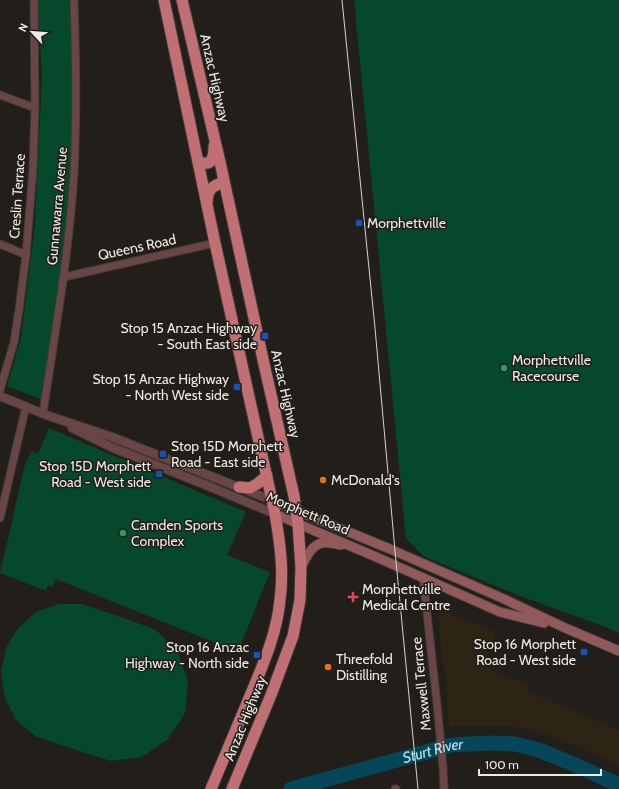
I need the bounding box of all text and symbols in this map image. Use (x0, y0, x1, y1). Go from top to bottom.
north arrow (12, 12, 52, 52)
text: N (15, 21, 31, 34)
street label: Anzac Highway (196, 32, 234, 124)
street label: Gunnawarra Avenue (43, 146, 71, 266)
street label: Creslin Terrace (5, 153, 29, 239)
place label: Morphettville (367, 214, 446, 232)
marker: Morphettville (354, 218, 364, 228)
street label: Queens Road (96, 230, 178, 264)
place label: Stop 15 Anzac Highway - South East side (120, 319, 257, 353)
marker: Stop 15 Anzac Highway - South East side (260, 331, 270, 341)
street label: Anzac Highway (267, 348, 305, 440)
place label: Morphettville Racecourse (512, 351, 591, 385)
marker: Morphettville Racecourse (499, 363, 509, 373)
place label: Stop 15 Anzac Highway - North West side (92, 370, 229, 404)
marker: Stop 15 Anzac Highway - North West side (232, 382, 242, 392)
place label: Stop 15D Morphett Road - East side (171, 437, 283, 471)
marker: Stop 15D Morphett Road - East side (158, 449, 168, 459)
place label: Stop 15D Morphett Road - West side (39, 457, 151, 491)
marker: Stop 15D Morphett Road - West side (154, 469, 164, 479)
place label: McDonald's (331, 471, 400, 489)
marker: McDonald's (318, 475, 328, 485)
street label: Morphett Road (264, 487, 352, 539)
place label: Camden Sports Complex (131, 516, 223, 550)
marker: Camden Sports Complex (118, 528, 128, 538)
place label: Morphettville Medical Centre (362, 580, 450, 614)
marker: Morphettville Medical Centre (347, 591, 359, 603)
place label: Stop 16 Morphett Road - West side (474, 635, 576, 669)
street label: Maxwell Terrace (407, 636, 435, 732)
place label: Stop 16 Anzac Highway - North side (125, 638, 249, 672)
marker: Stop 16 Morphett Road - West side (579, 647, 589, 657)
marker: Stop 16 Anzac Highway - North side (252, 650, 262, 660)
place label: Threefold Distilling (336, 650, 393, 684)
marker: Threefold Distilling (323, 662, 333, 672)
street label: Anzac Highway (220, 673, 270, 763)
water label: Sturt River (401, 735, 465, 767)
scale bar (479, 751, 601, 777)
text: 100 m (485, 757, 519, 772)

